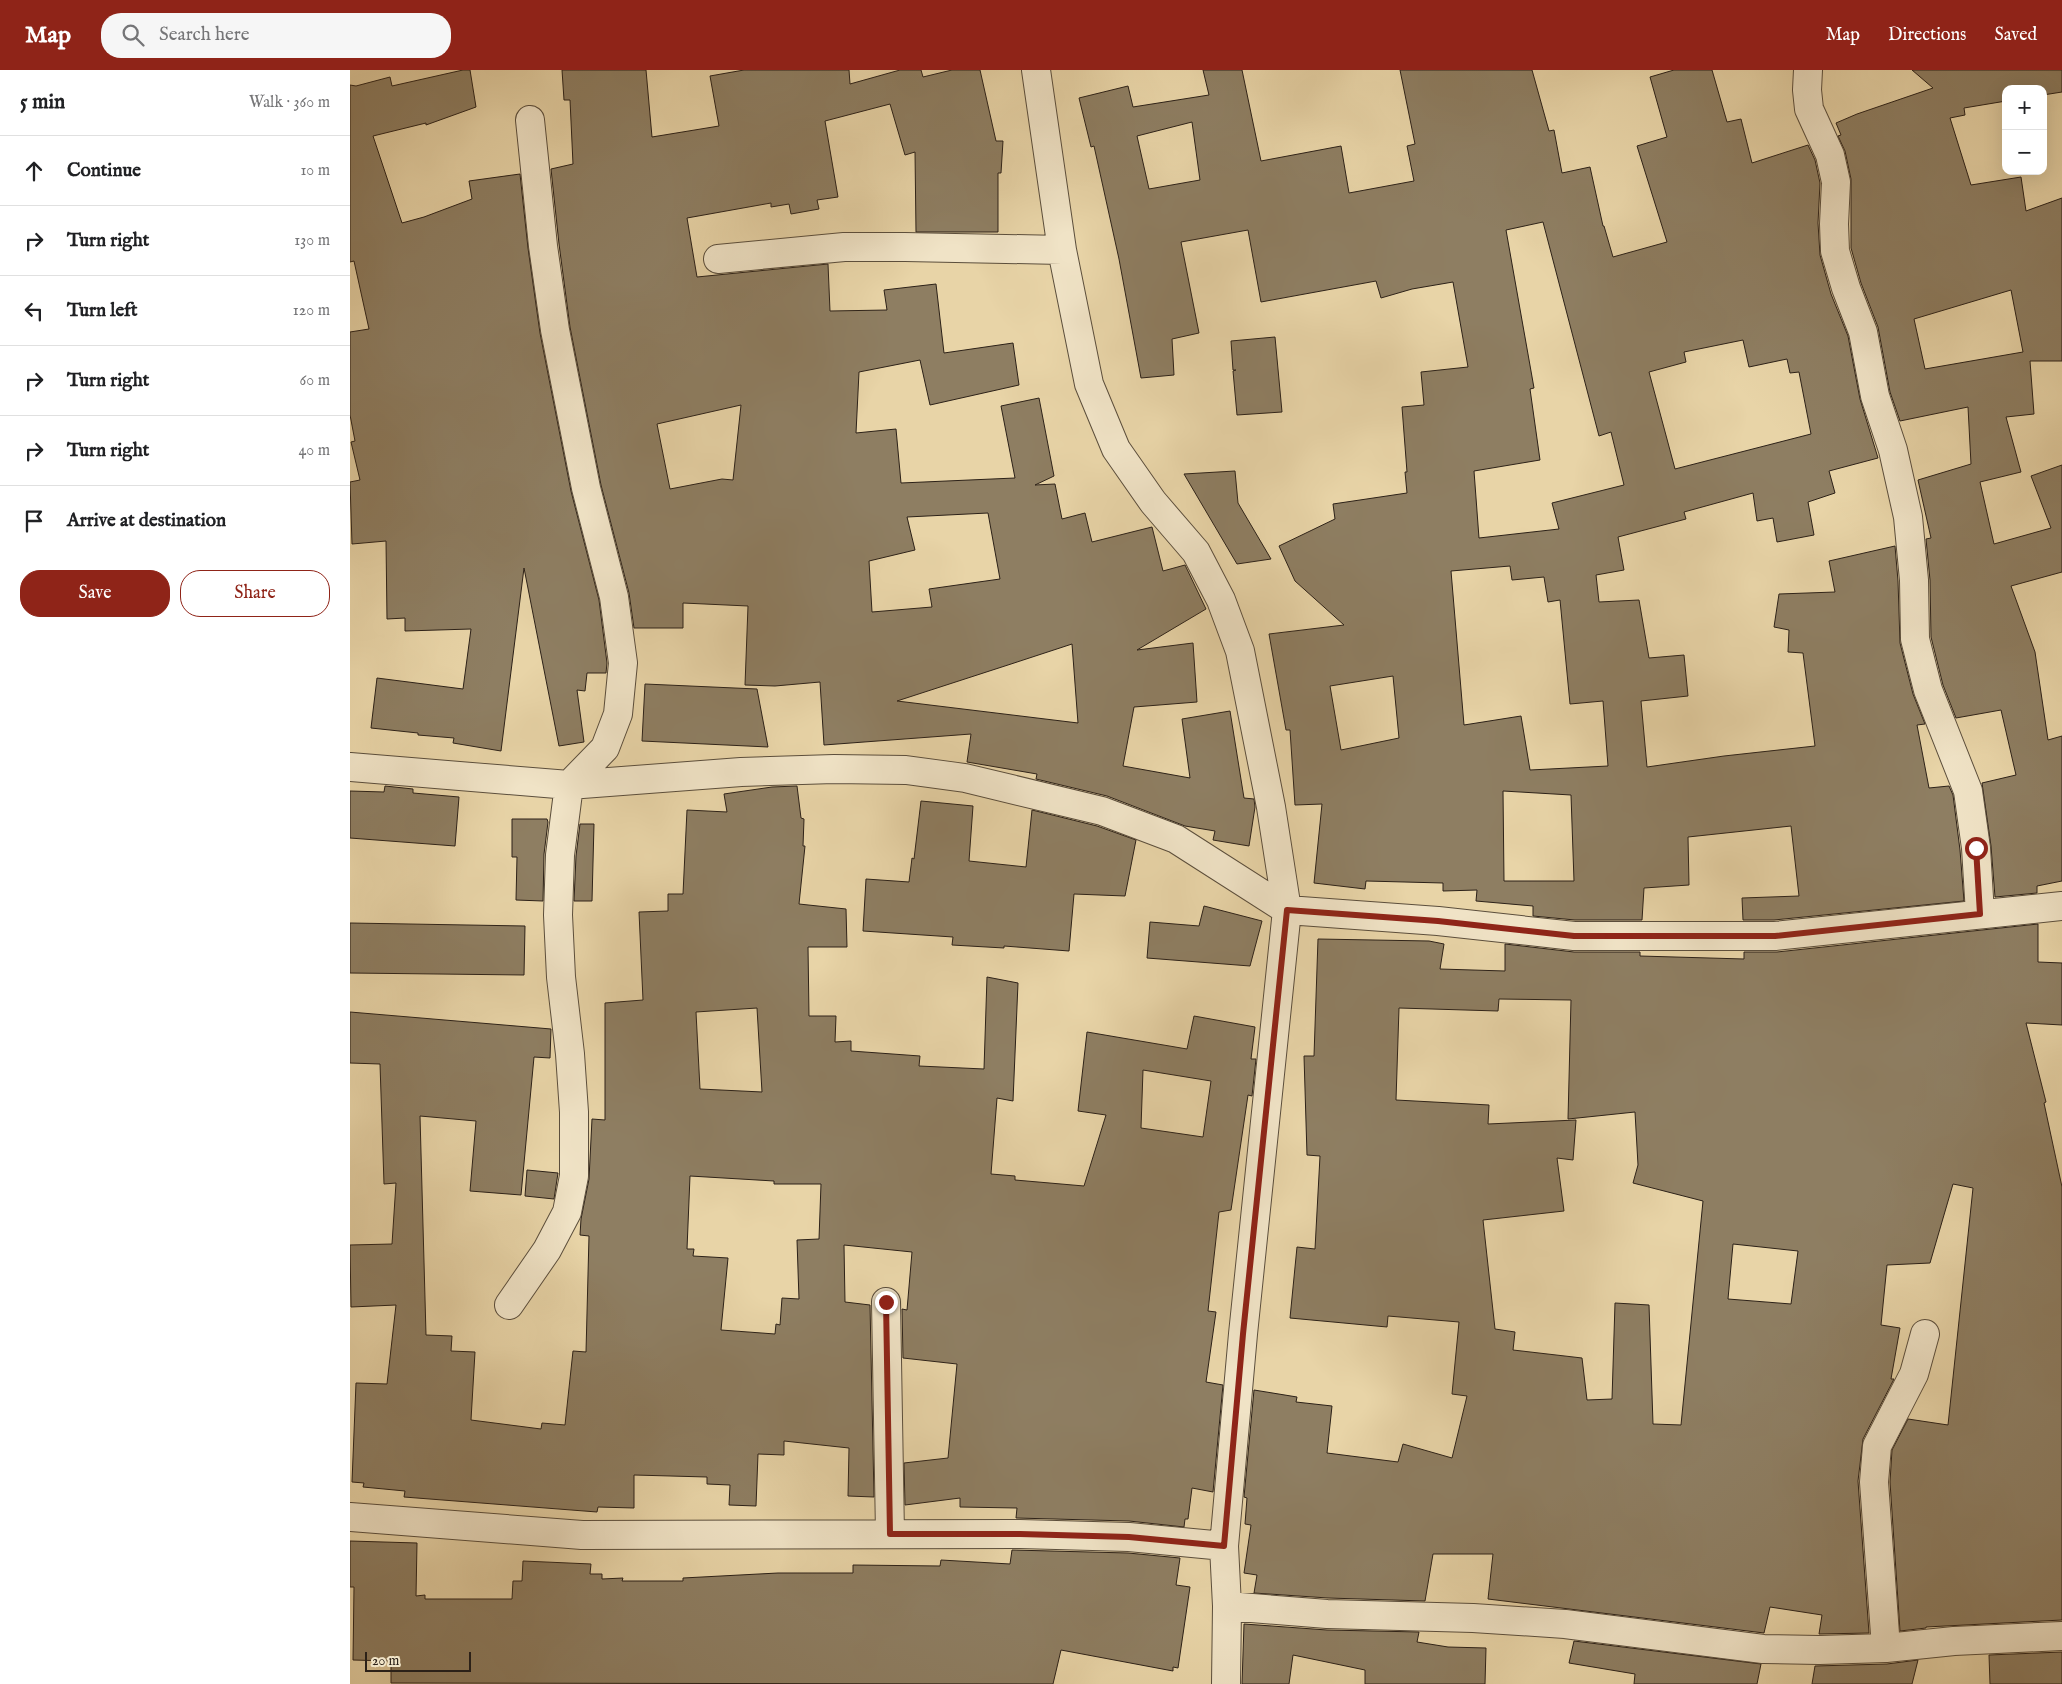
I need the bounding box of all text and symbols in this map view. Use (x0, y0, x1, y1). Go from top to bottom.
search box (101, 13, 451, 58)
text: Map (25, 20, 71, 51)
icon: search (119, 21, 147, 49)
text: Search here (159, 23, 250, 47)
text: Map (1826, 24, 1860, 47)
text: Directions (1888, 24, 1966, 47)
text: Saved (1994, 24, 2037, 47)
map controls (2002, 85, 2047, 175)
button: + (2002, 85, 2047, 130)
text: 5 min (20, 89, 65, 116)
text: Walk · 360 m (249, 93, 330, 113)
button: − (2002, 130, 2047, 175)
icon: ahead (20, 157, 48, 185)
text: Continue (67, 159, 141, 183)
text: 10 m (300, 161, 330, 181)
icon: right (20, 227, 48, 255)
text: Turn right (67, 229, 149, 253)
text: 130 m (294, 231, 330, 251)
icon: left (20, 297, 48, 325)
text: Turn left (67, 299, 138, 323)
text: 120 m (293, 301, 330, 321)
icon: right (20, 367, 48, 395)
text: Turn right (67, 369, 149, 393)
text: 60 m (300, 371, 330, 391)
icon: right (20, 437, 48, 465)
text: Turn right (67, 439, 149, 463)
text: 40 m (298, 441, 330, 461)
icon: arrive (20, 507, 48, 535)
text: Arrive at destination (67, 509, 226, 533)
button: Save (20, 570, 170, 617)
button: Share (180, 570, 330, 617)
route start (1965, 837, 1988, 860)
route end (875, 1291, 898, 1314)
scale bar (365, 1649, 471, 1672)
text: 20 m (372, 1652, 399, 1670)

